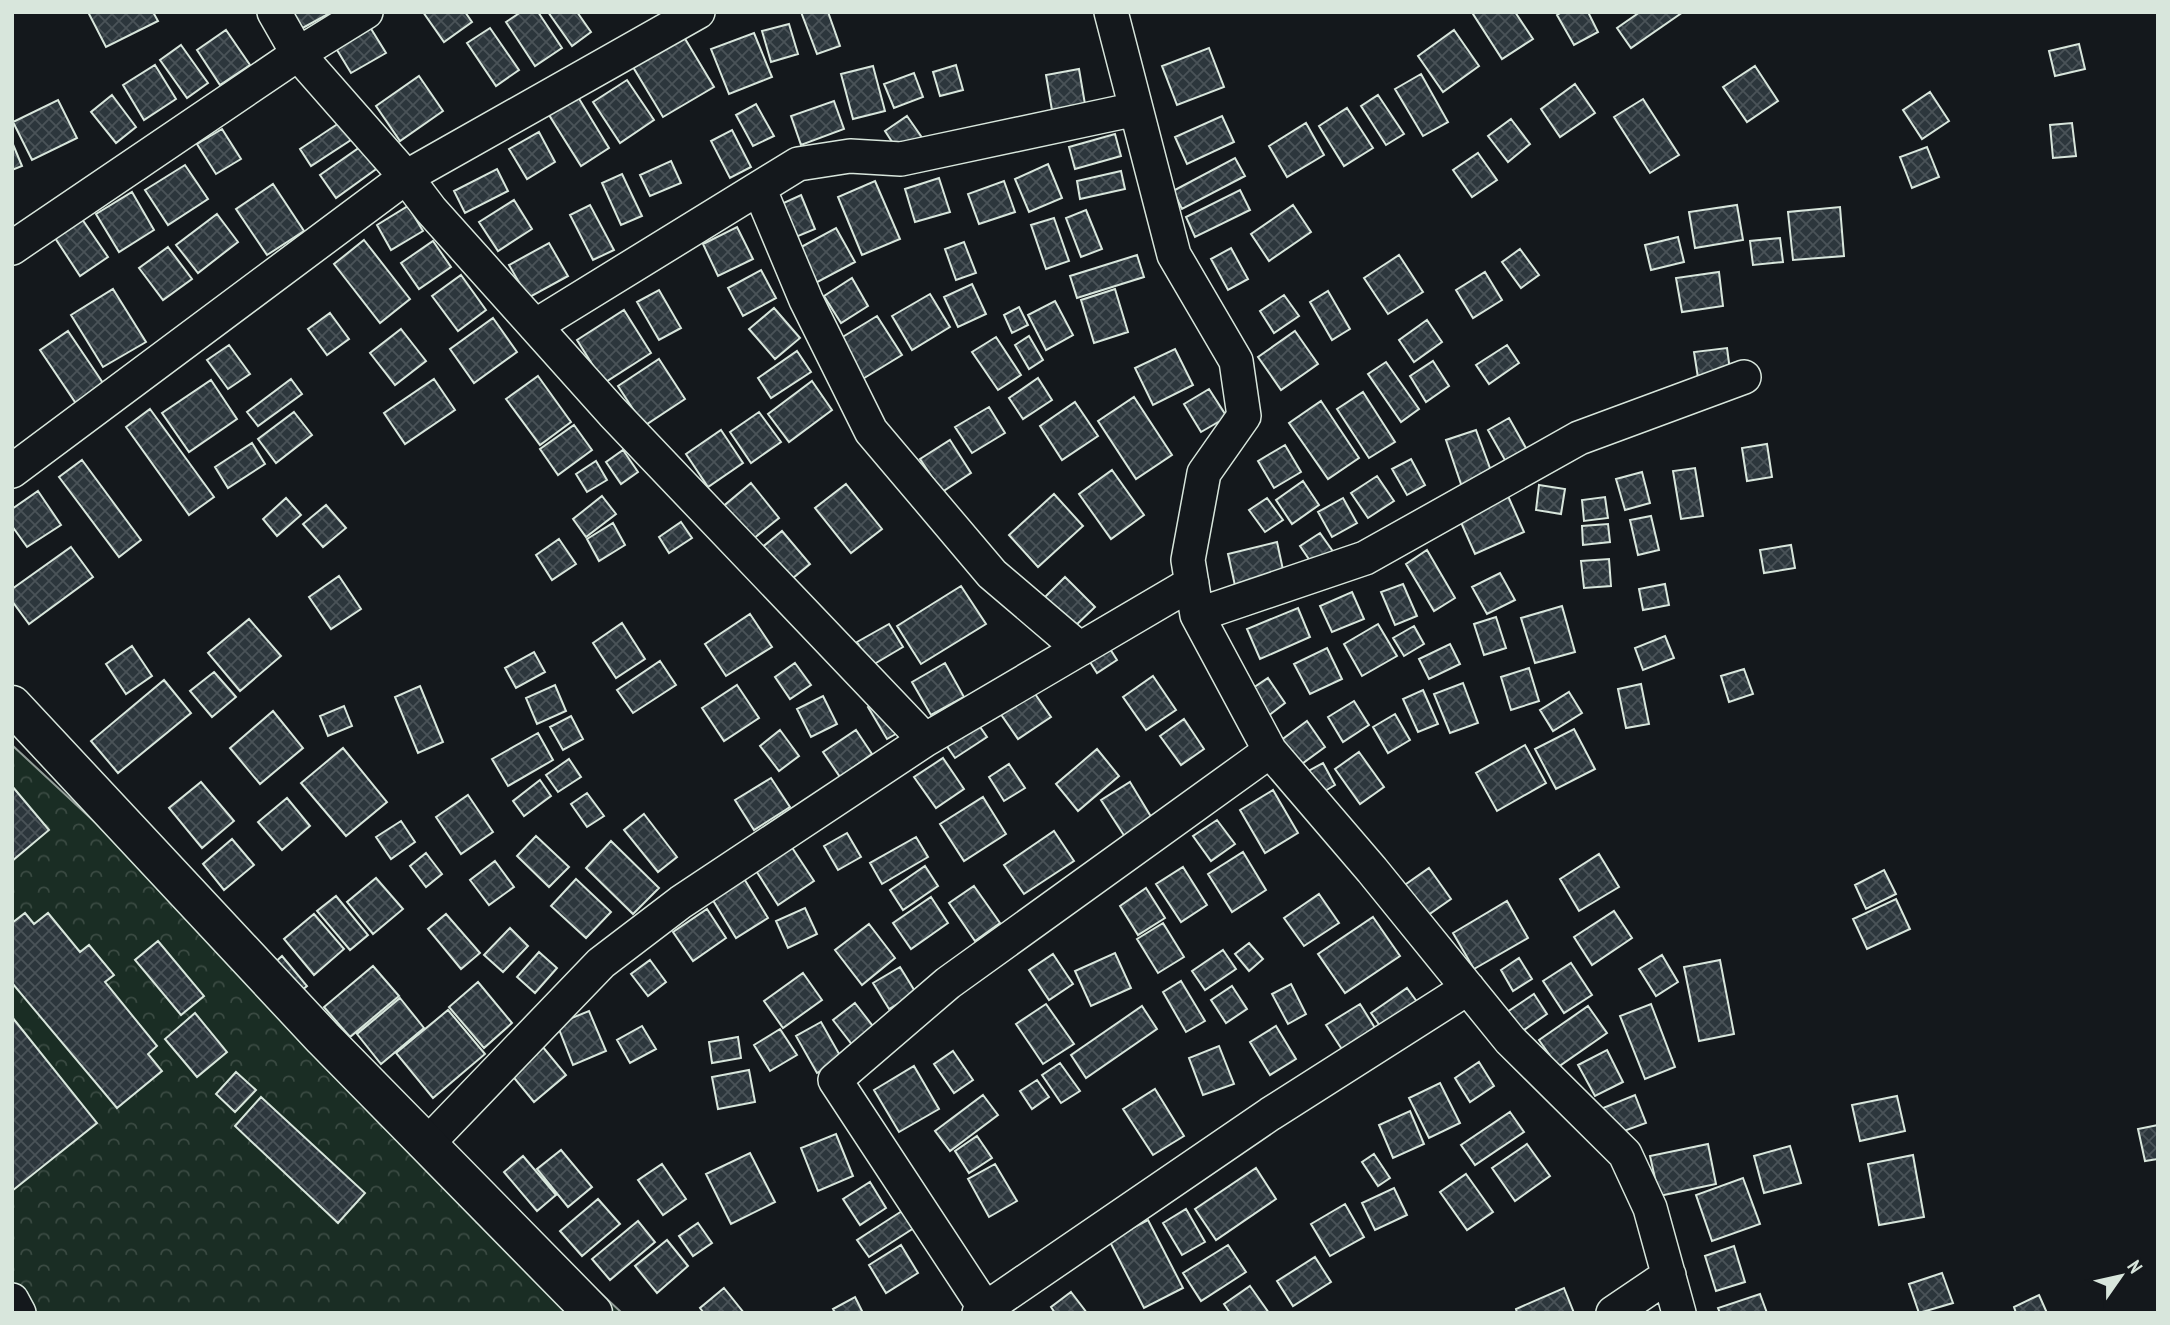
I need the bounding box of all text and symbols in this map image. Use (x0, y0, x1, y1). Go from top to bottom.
north arrow (2086, 1241, 2156, 1311)
text: N (2122, 1256, 2148, 1277)

